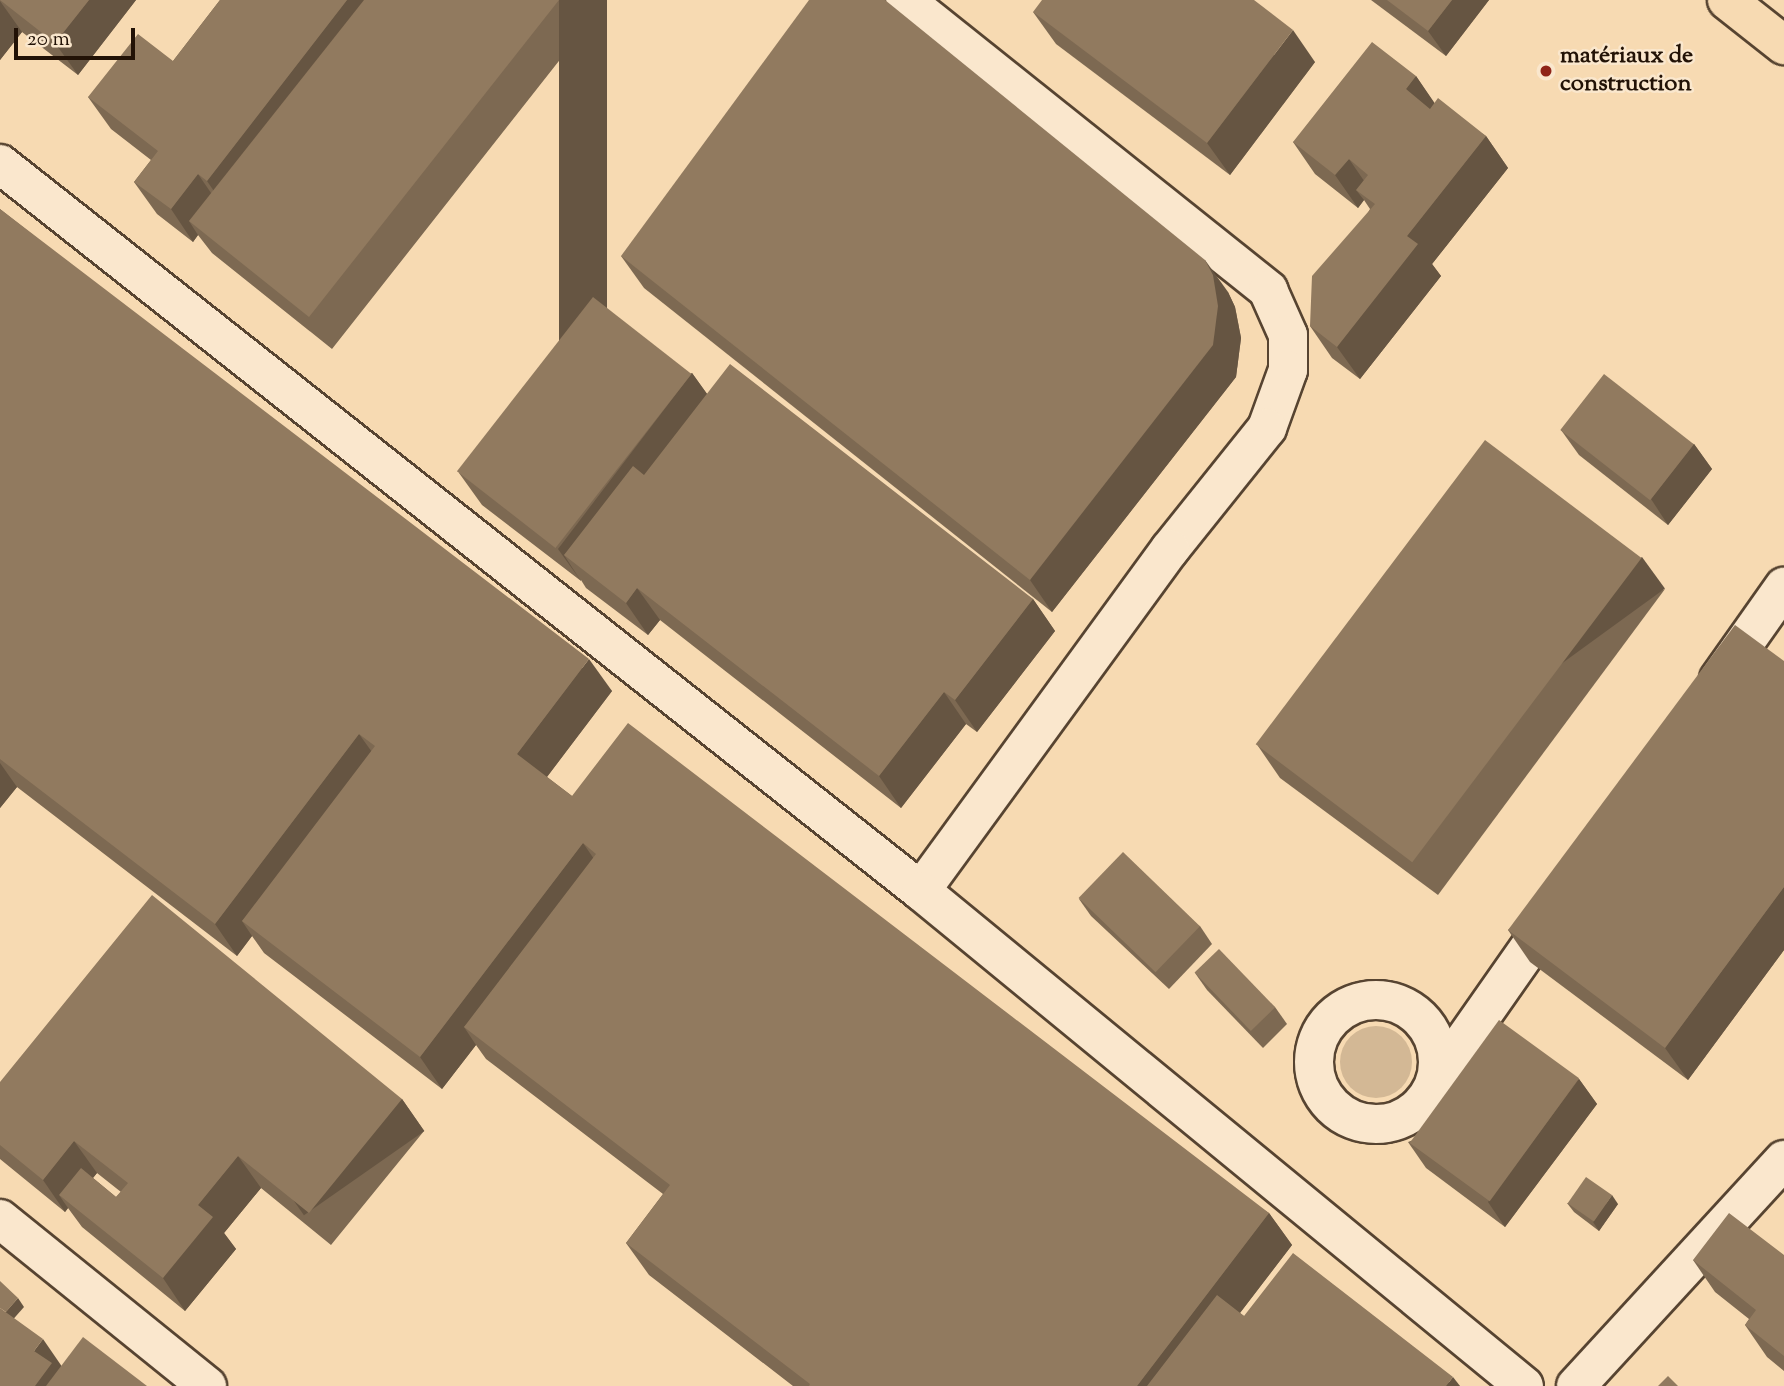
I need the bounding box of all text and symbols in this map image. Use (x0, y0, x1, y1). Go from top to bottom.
scale bar (18, 14, 138, 58)
text: 20 m (27, 25, 70, 55)
place label: matériaux de construction (1560, 43, 1693, 99)
marker: matériaux de construction (1538, 63, 1554, 79)

